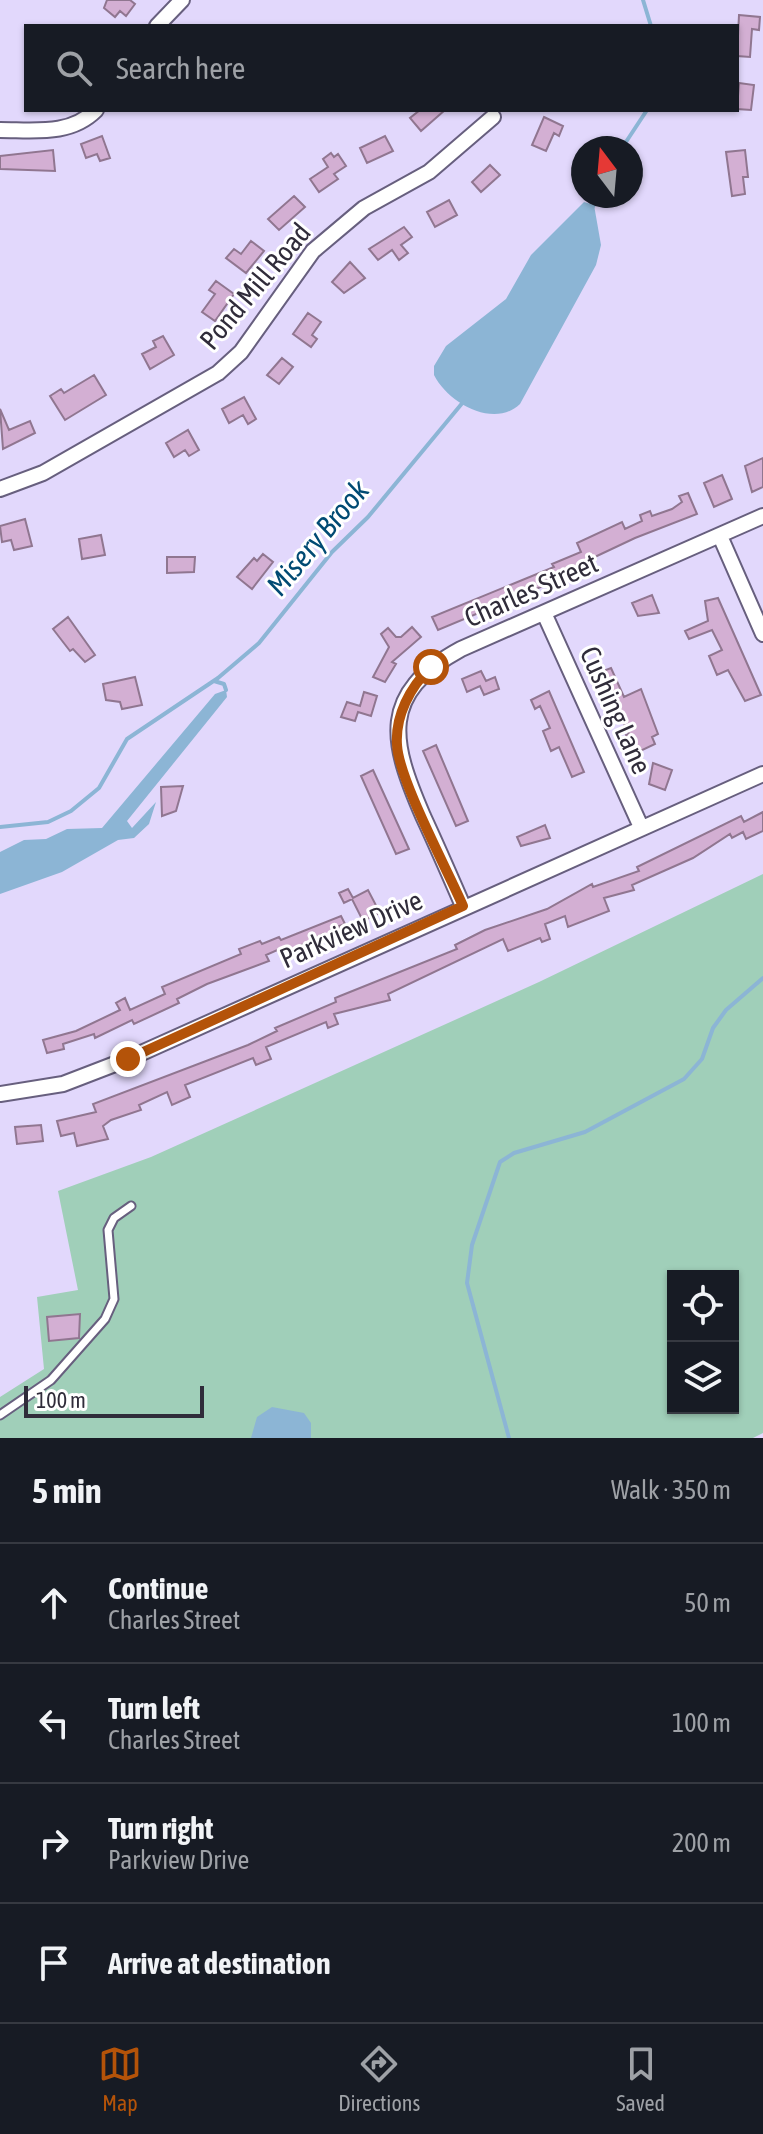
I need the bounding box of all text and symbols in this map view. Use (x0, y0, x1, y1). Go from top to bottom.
search box (24, 24, 739, 112)
icon: search (52, 46, 96, 90)
text: Search here (116, 51, 245, 85)
north arrow (571, 136, 643, 208)
street label: Pond Mill Road (193, 216, 317, 356)
water label: Misery Brook (259, 472, 376, 602)
street label: Charles Street (459, 546, 603, 634)
street label: Cushing Lane (574, 642, 658, 778)
route start (413, 649, 449, 685)
street label: Parkview Drive (275, 883, 427, 975)
route end (110, 1041, 146, 1077)
map controls (667, 1270, 739, 1414)
button: locate (667, 1270, 739, 1342)
button: layers (667, 1342, 739, 1414)
scale bar (24, 1382, 204, 1418)
text: 100 m (36, 1387, 86, 1413)
text: 5 min (32, 1471, 101, 1510)
text: Walk · 350 m (611, 1475, 731, 1505)
text: Continue (108, 1571, 208, 1605)
icon: ahead (32, 1581, 76, 1625)
text: 50 m (684, 1588, 731, 1618)
text: Charles Street (108, 1605, 240, 1635)
text: Turn left (108, 1691, 200, 1725)
icon: left (32, 1701, 76, 1745)
text: 100 m (672, 1708, 731, 1738)
text: Charles Street (108, 1725, 240, 1755)
text: Turn right (108, 1811, 214, 1845)
icon: right (32, 1821, 76, 1865)
text: 200 m (672, 1828, 731, 1858)
text: Parkview Drive (108, 1845, 249, 1875)
icon: arrive (32, 1941, 76, 1985)
text: Arrive at destination (108, 1946, 330, 1980)
tab: Map (98, 2042, 142, 2116)
tab: Directions (338, 2042, 420, 2116)
tab: Saved (616, 2042, 665, 2116)

